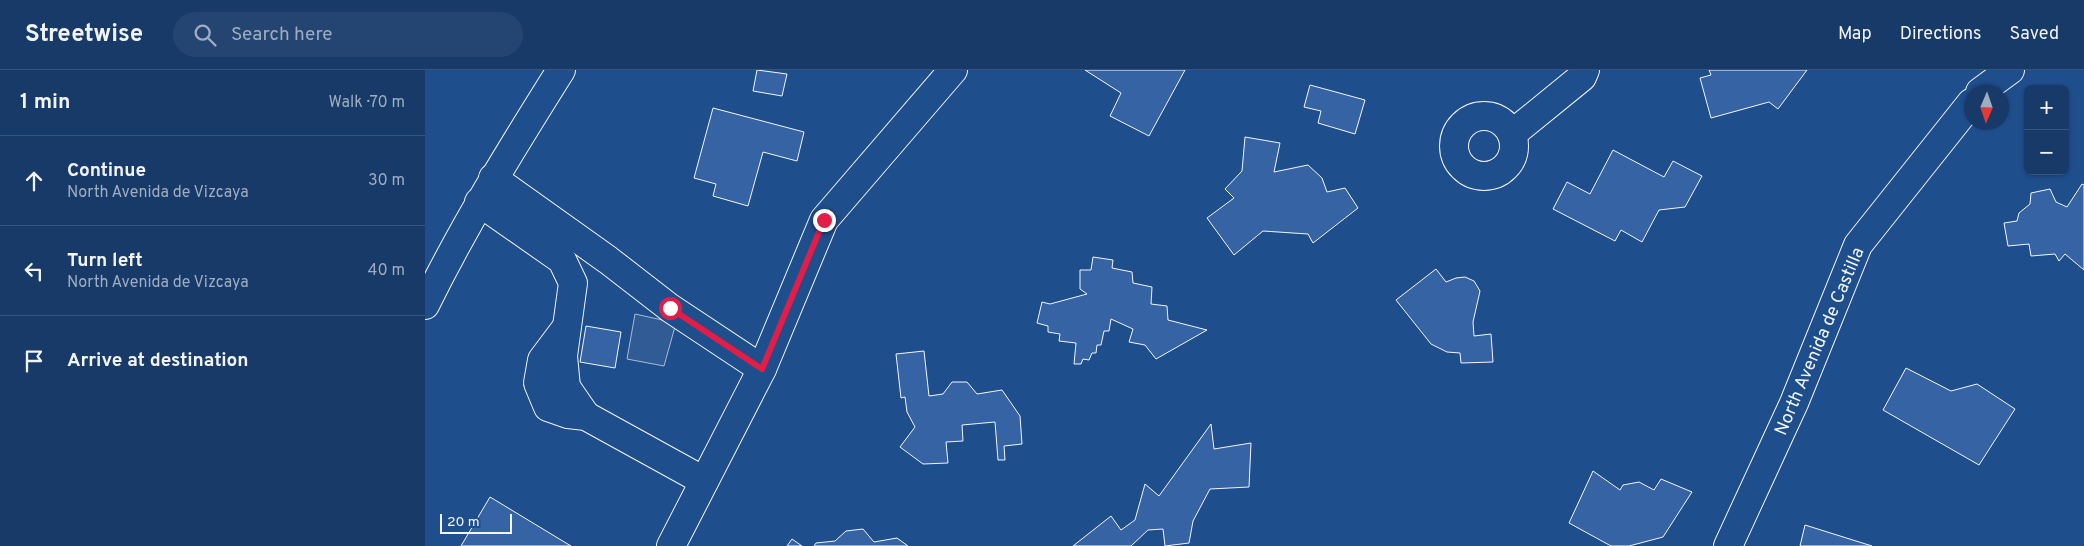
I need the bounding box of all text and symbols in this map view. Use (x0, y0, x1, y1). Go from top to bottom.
search box (173, 12, 523, 57)
text: Streetwise (25, 20, 143, 50)
icon: search (191, 21, 219, 49)
text: Search here (231, 23, 333, 47)
text: Map (1838, 23, 1872, 46)
text: Directions (1900, 23, 1982, 46)
text: Saved (2010, 23, 2059, 46)
north arrow (1964, 85, 2009, 130)
map controls (2024, 85, 2069, 175)
button: + (2024, 85, 2069, 130)
text: 1 min (20, 89, 70, 116)
text: Walk · 70 m (329, 93, 405, 113)
button: − (2024, 130, 2069, 175)
text: Continue (67, 159, 146, 183)
icon: ahead (20, 167, 48, 195)
text: 30 m (368, 171, 405, 191)
text: North Avenida de Vizcaya (67, 183, 249, 203)
route end (813, 209, 836, 232)
street label: North Avenida de Castilla (1770, 244, 1870, 439)
text: Turn left (67, 249, 143, 273)
icon: left (20, 257, 48, 285)
text: 40 m (367, 261, 405, 281)
text: North Avenida de Vizcaya (67, 273, 249, 293)
route start (659, 297, 682, 320)
icon: arrive (20, 347, 48, 375)
text: Arrive at destination (67, 349, 248, 373)
scale bar (440, 511, 513, 534)
text: 20 m (447, 514, 480, 531)

